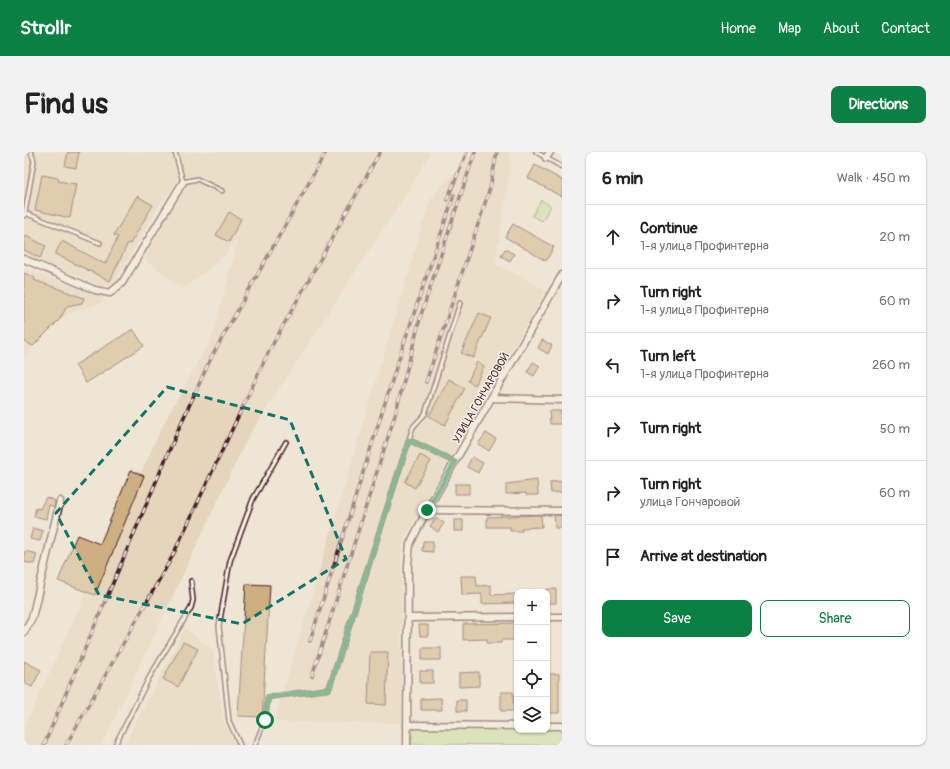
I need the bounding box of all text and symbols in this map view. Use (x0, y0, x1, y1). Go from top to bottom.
text: Strollr (20, 16, 71, 40)
text: Home (721, 20, 756, 37)
text: Map (778, 20, 801, 37)
text: About (823, 20, 859, 37)
text: Contact (881, 20, 930, 37)
button: Directions (831, 86, 926, 123)
text: Find us (24, 87, 108, 122)
text: 6 min (602, 168, 643, 189)
text: Walk · 450 m (837, 170, 910, 186)
text: Continue (640, 219, 698, 238)
icon: ahead (602, 226, 624, 248)
text: 20 m (879, 229, 910, 245)
text: 1-я улица Профинтерна (640, 238, 769, 254)
text: Turn right (640, 283, 701, 302)
icon: right (602, 290, 624, 312)
text: 60 m (879, 293, 910, 309)
text: 1-я улица Профинтерна (640, 302, 769, 318)
text: Turn left (640, 347, 696, 366)
street label: УЛИЦА ГОНЧАРОВОЙ (450, 350, 512, 446)
icon: left (602, 354, 624, 376)
text: 260 m (872, 357, 910, 373)
text: 1-я улица Профинтерна (640, 366, 769, 382)
icon: right (602, 418, 624, 440)
text: Turn right (640, 419, 701, 438)
text: 50 m (880, 421, 910, 437)
text: Turn right (640, 475, 701, 494)
icon: right (602, 482, 624, 504)
text: 60 m (879, 485, 910, 501)
text: улица Гончаровой (640, 494, 740, 510)
route end (418, 501, 436, 519)
icon: arrive (602, 546, 624, 568)
text: Arrive at destination (640, 547, 767, 566)
map controls (514, 589, 550, 733)
button: + (514, 589, 550, 625)
button: Save (602, 600, 752, 637)
button: Share (760, 600, 910, 637)
button: − (514, 625, 550, 661)
button: locate (514, 661, 550, 697)
button: layers (514, 697, 550, 733)
route start (256, 711, 274, 729)

